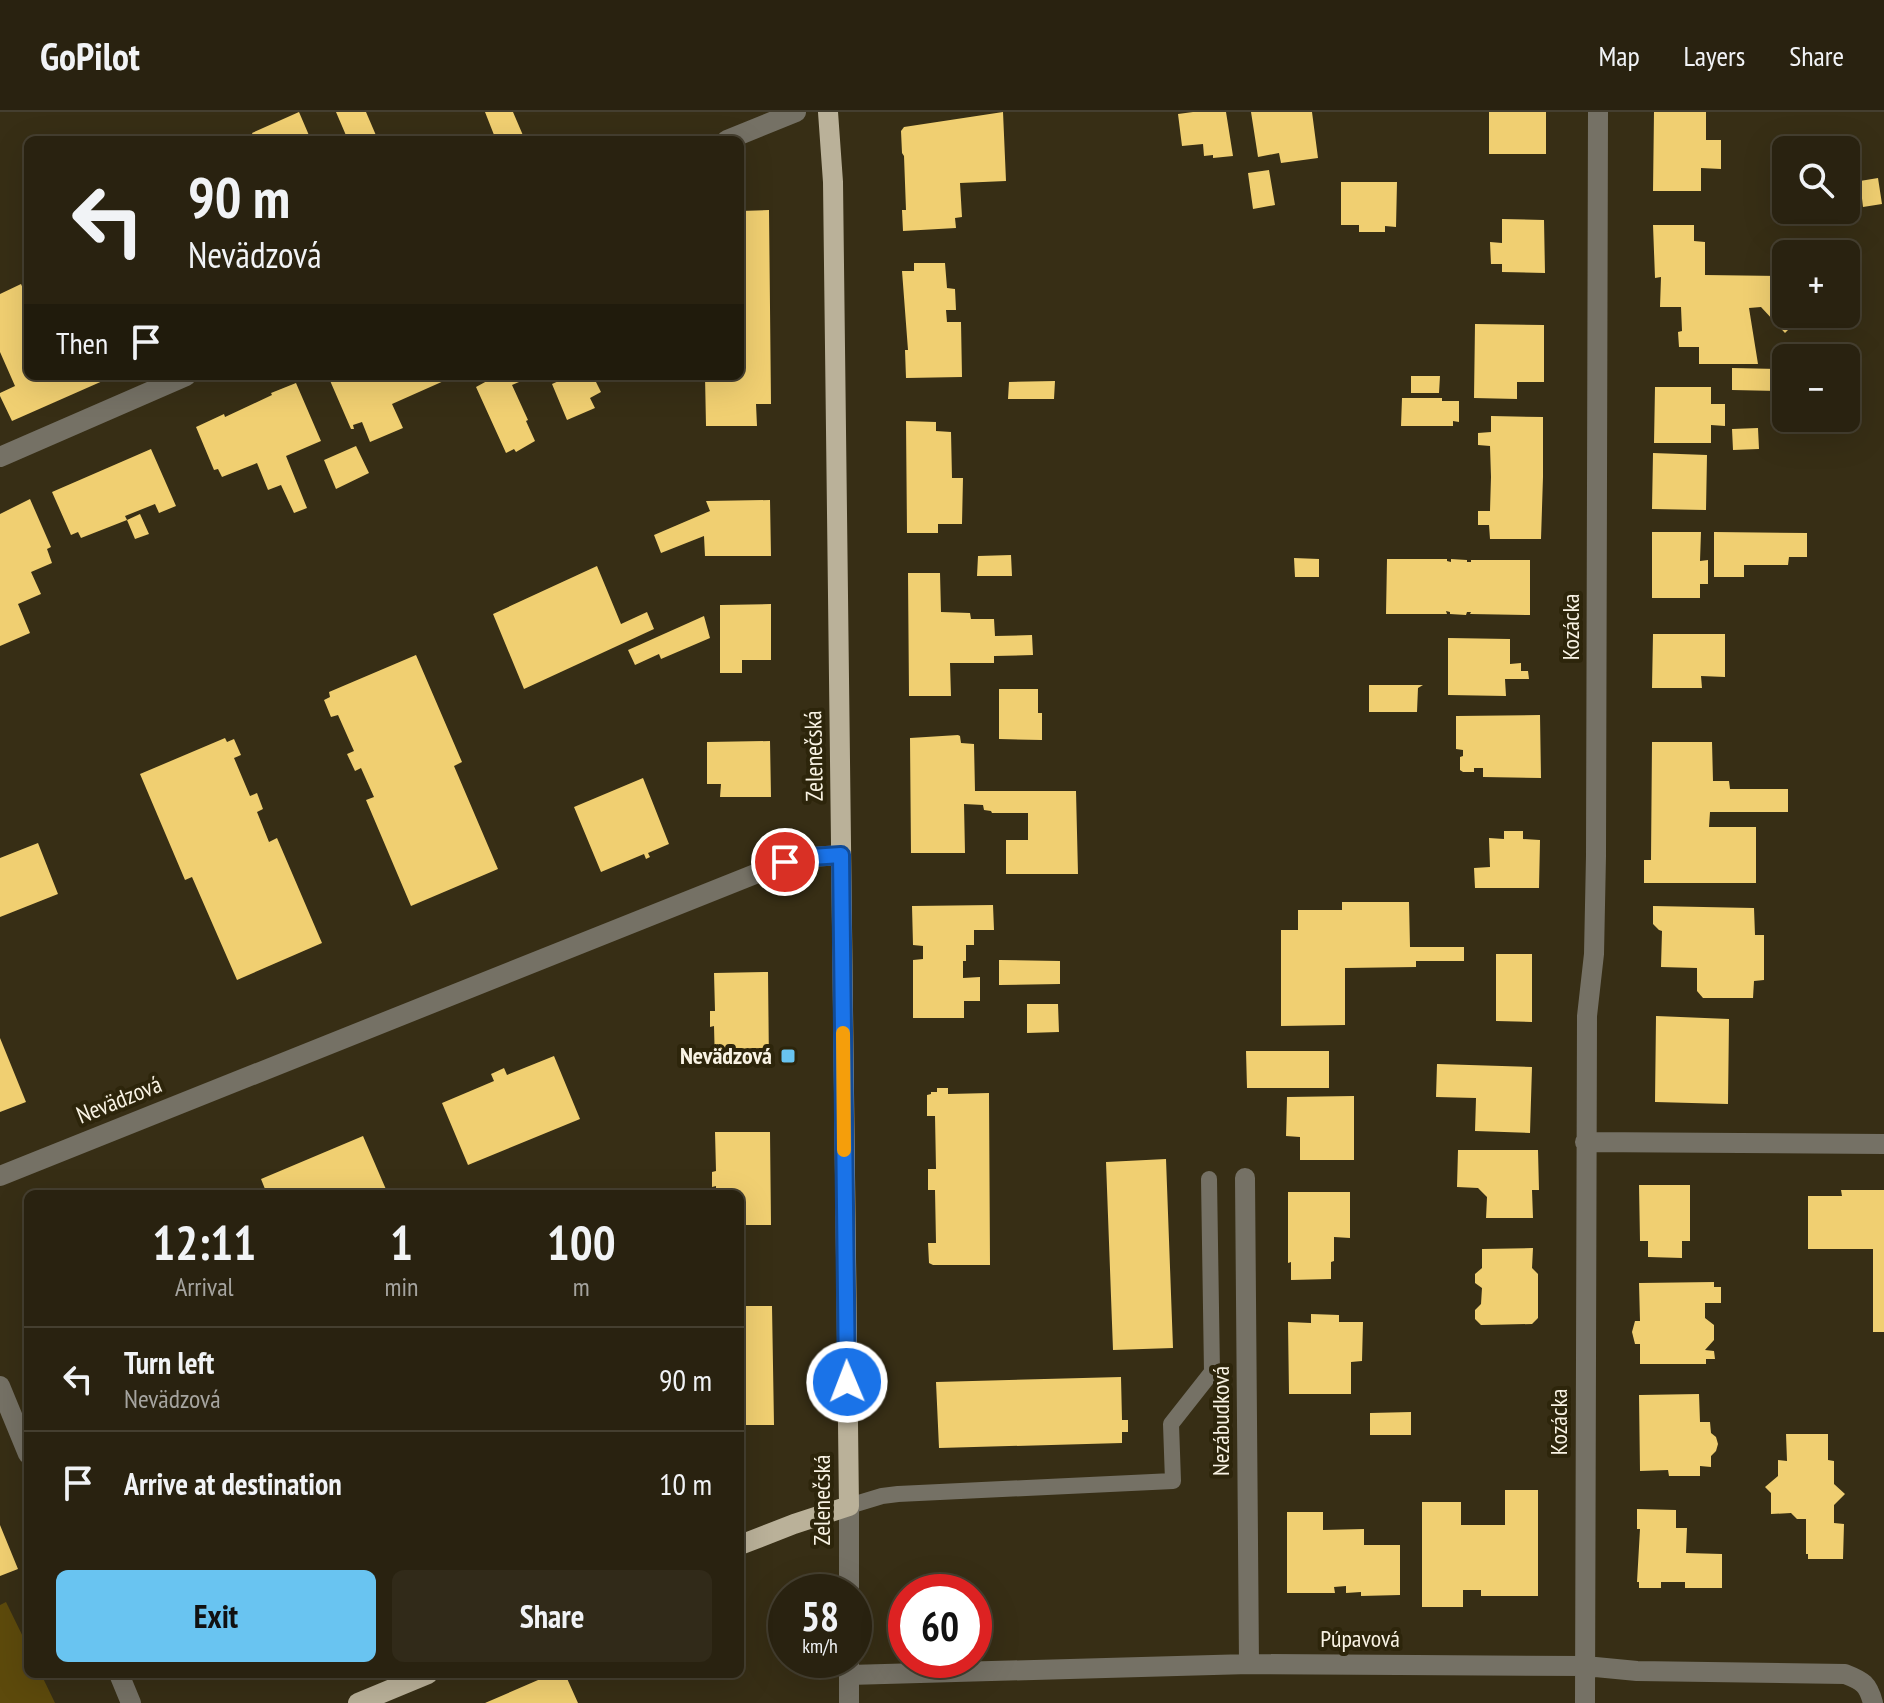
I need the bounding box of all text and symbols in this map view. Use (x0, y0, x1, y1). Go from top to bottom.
text: GoPilot (40, 31, 140, 80)
text: Map (1598, 37, 1640, 74)
text: Layers (1684, 37, 1745, 74)
text: Share (1789, 37, 1844, 74)
map controls (1772, 136, 1860, 432)
button: search (1772, 136, 1860, 224)
text: 90 m (188, 161, 290, 233)
icon: left (56, 168, 160, 272)
text: Nevädzová (188, 231, 322, 278)
button: + (1772, 240, 1860, 328)
icon: arrive (124, 320, 168, 364)
text: Then (56, 323, 108, 362)
button: − (1772, 344, 1860, 432)
street label: Kozácka (1555, 594, 1586, 660)
street label: Zelenečská (797, 710, 830, 802)
pin (751, 828, 819, 896)
icon: arrive (763, 840, 807, 884)
place label: Nevädzová (680, 1040, 772, 1071)
marker: Nevädzová (779, 1047, 797, 1065)
street label: Nevädzová (72, 1068, 166, 1131)
text: 12:11 (152, 1211, 256, 1273)
text: 1 (390, 1211, 413, 1273)
text: 100 (547, 1211, 616, 1273)
text: Arrival (175, 1270, 234, 1303)
text: min (384, 1270, 418, 1303)
text: m (573, 1270, 590, 1303)
position arrow (805, 1340, 889, 1424)
text: Turn left (124, 1343, 214, 1382)
icon: left (56, 1357, 100, 1401)
text: 90 m (659, 1360, 712, 1399)
street label: Nezábudková (1205, 1366, 1236, 1476)
text: Nevädzová (124, 1382, 221, 1415)
street label: Kozácka (1543, 1389, 1574, 1455)
street label: Zelenečská (806, 1455, 837, 1545)
icon: arrive (56, 1461, 100, 1505)
text: Arrive at destination (124, 1464, 342, 1503)
text: 10 m (659, 1464, 712, 1503)
button: Exit (56, 1570, 376, 1662)
button: Share (392, 1570, 712, 1662)
speed limit sign: 60 (888, 1574, 992, 1678)
text: 58 (801, 1590, 839, 1642)
street label: Púpavová (1320, 1623, 1400, 1654)
text: km/h (802, 1633, 838, 1659)

